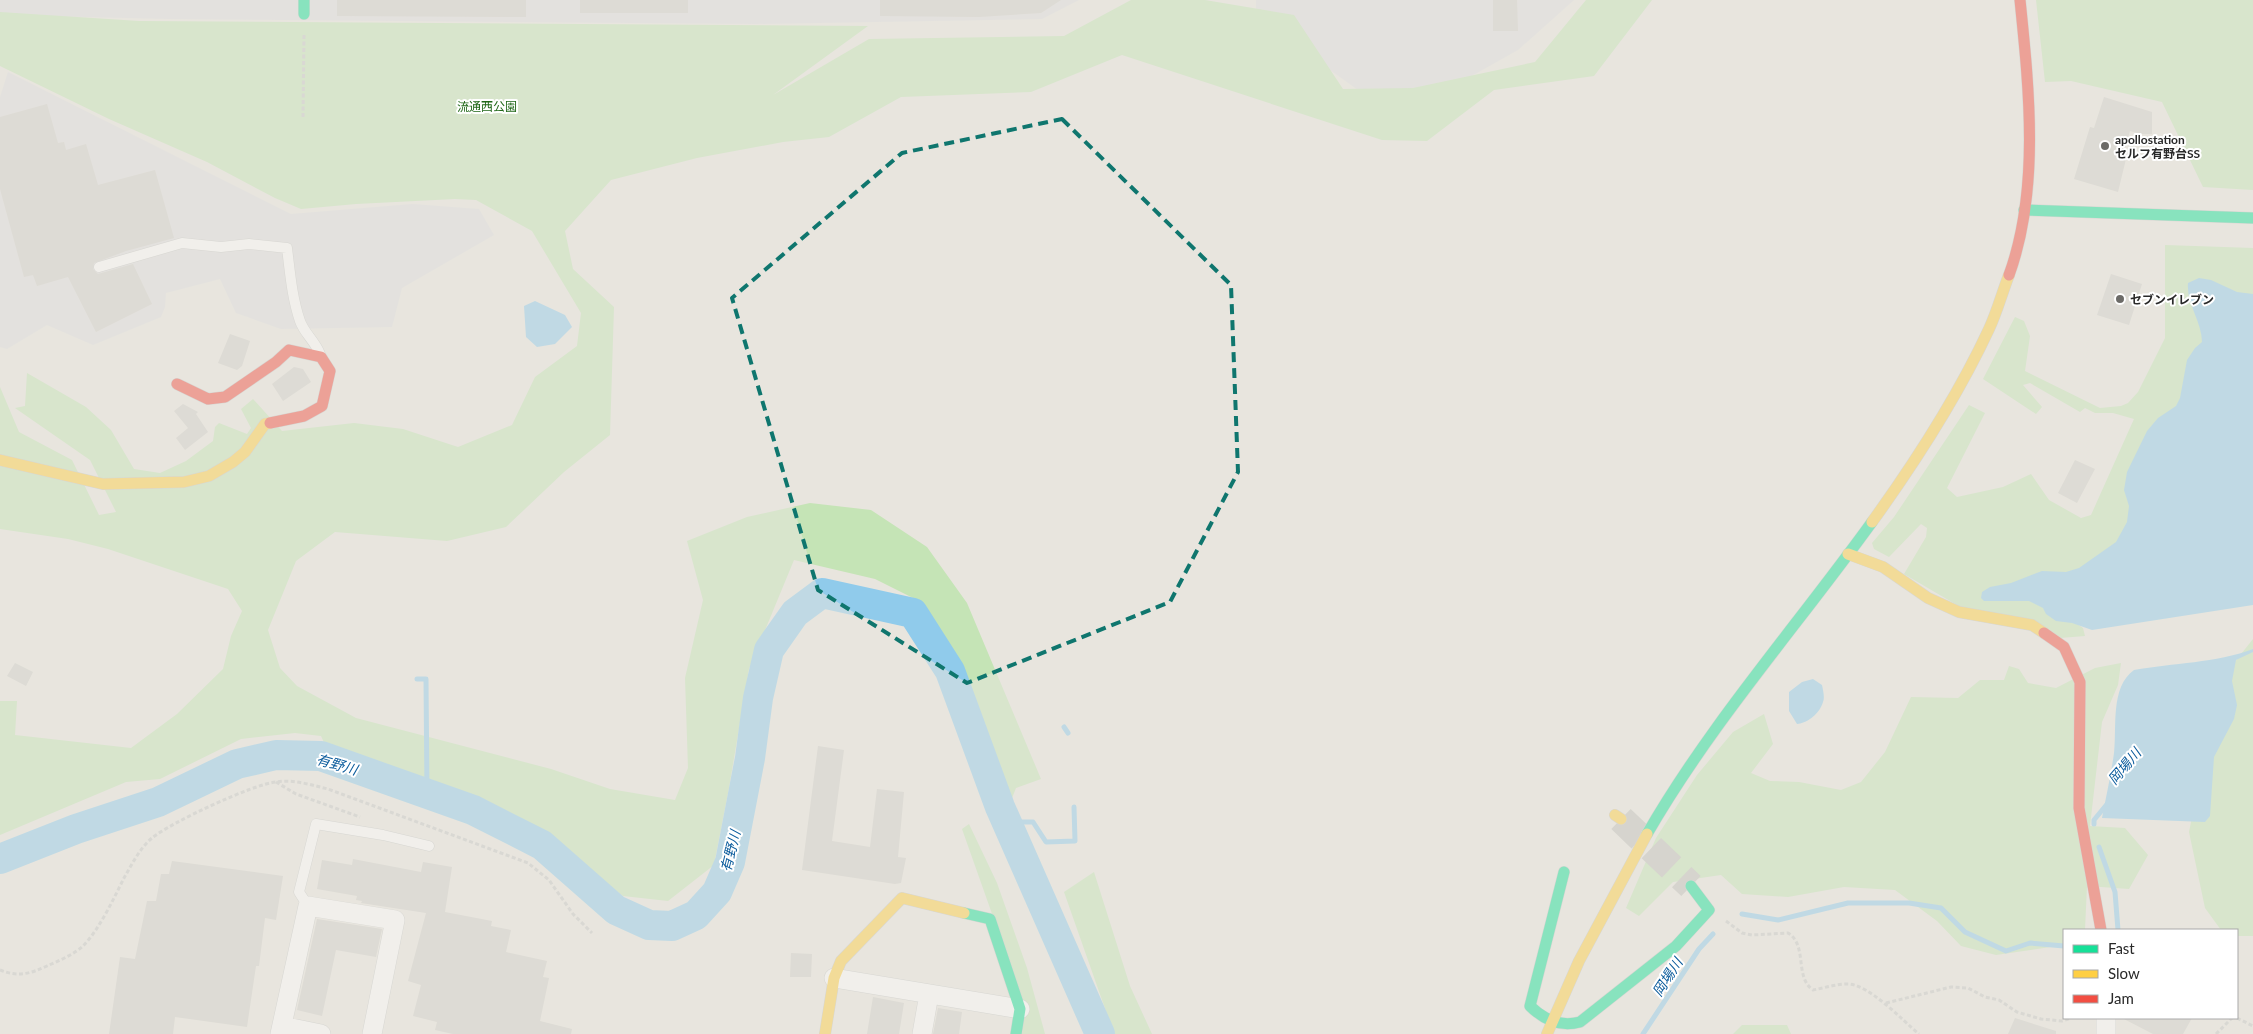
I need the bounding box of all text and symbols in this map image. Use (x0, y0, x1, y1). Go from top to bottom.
park label: 流通西公園 (457, 99, 517, 114)
place label: apollostation セルフ有野台SS (2115, 132, 2201, 161)
marker: apollostation セルフ有野台SS (2099, 140, 2111, 152)
place label: セブンイレブン (2130, 292, 2214, 307)
marker: セブンイレブン (2114, 293, 2126, 305)
water label: 岡場川 (2104, 743, 2145, 788)
water label: 有野川 (314, 750, 361, 779)
water label: 有野川 (717, 827, 744, 873)
legend (2063, 929, 2238, 1019)
text: Fast (2108, 939, 2135, 957)
water label: 岡場川 (1648, 953, 1687, 999)
text: Slow (2108, 964, 2140, 982)
text: Jam (2108, 989, 2134, 1007)

